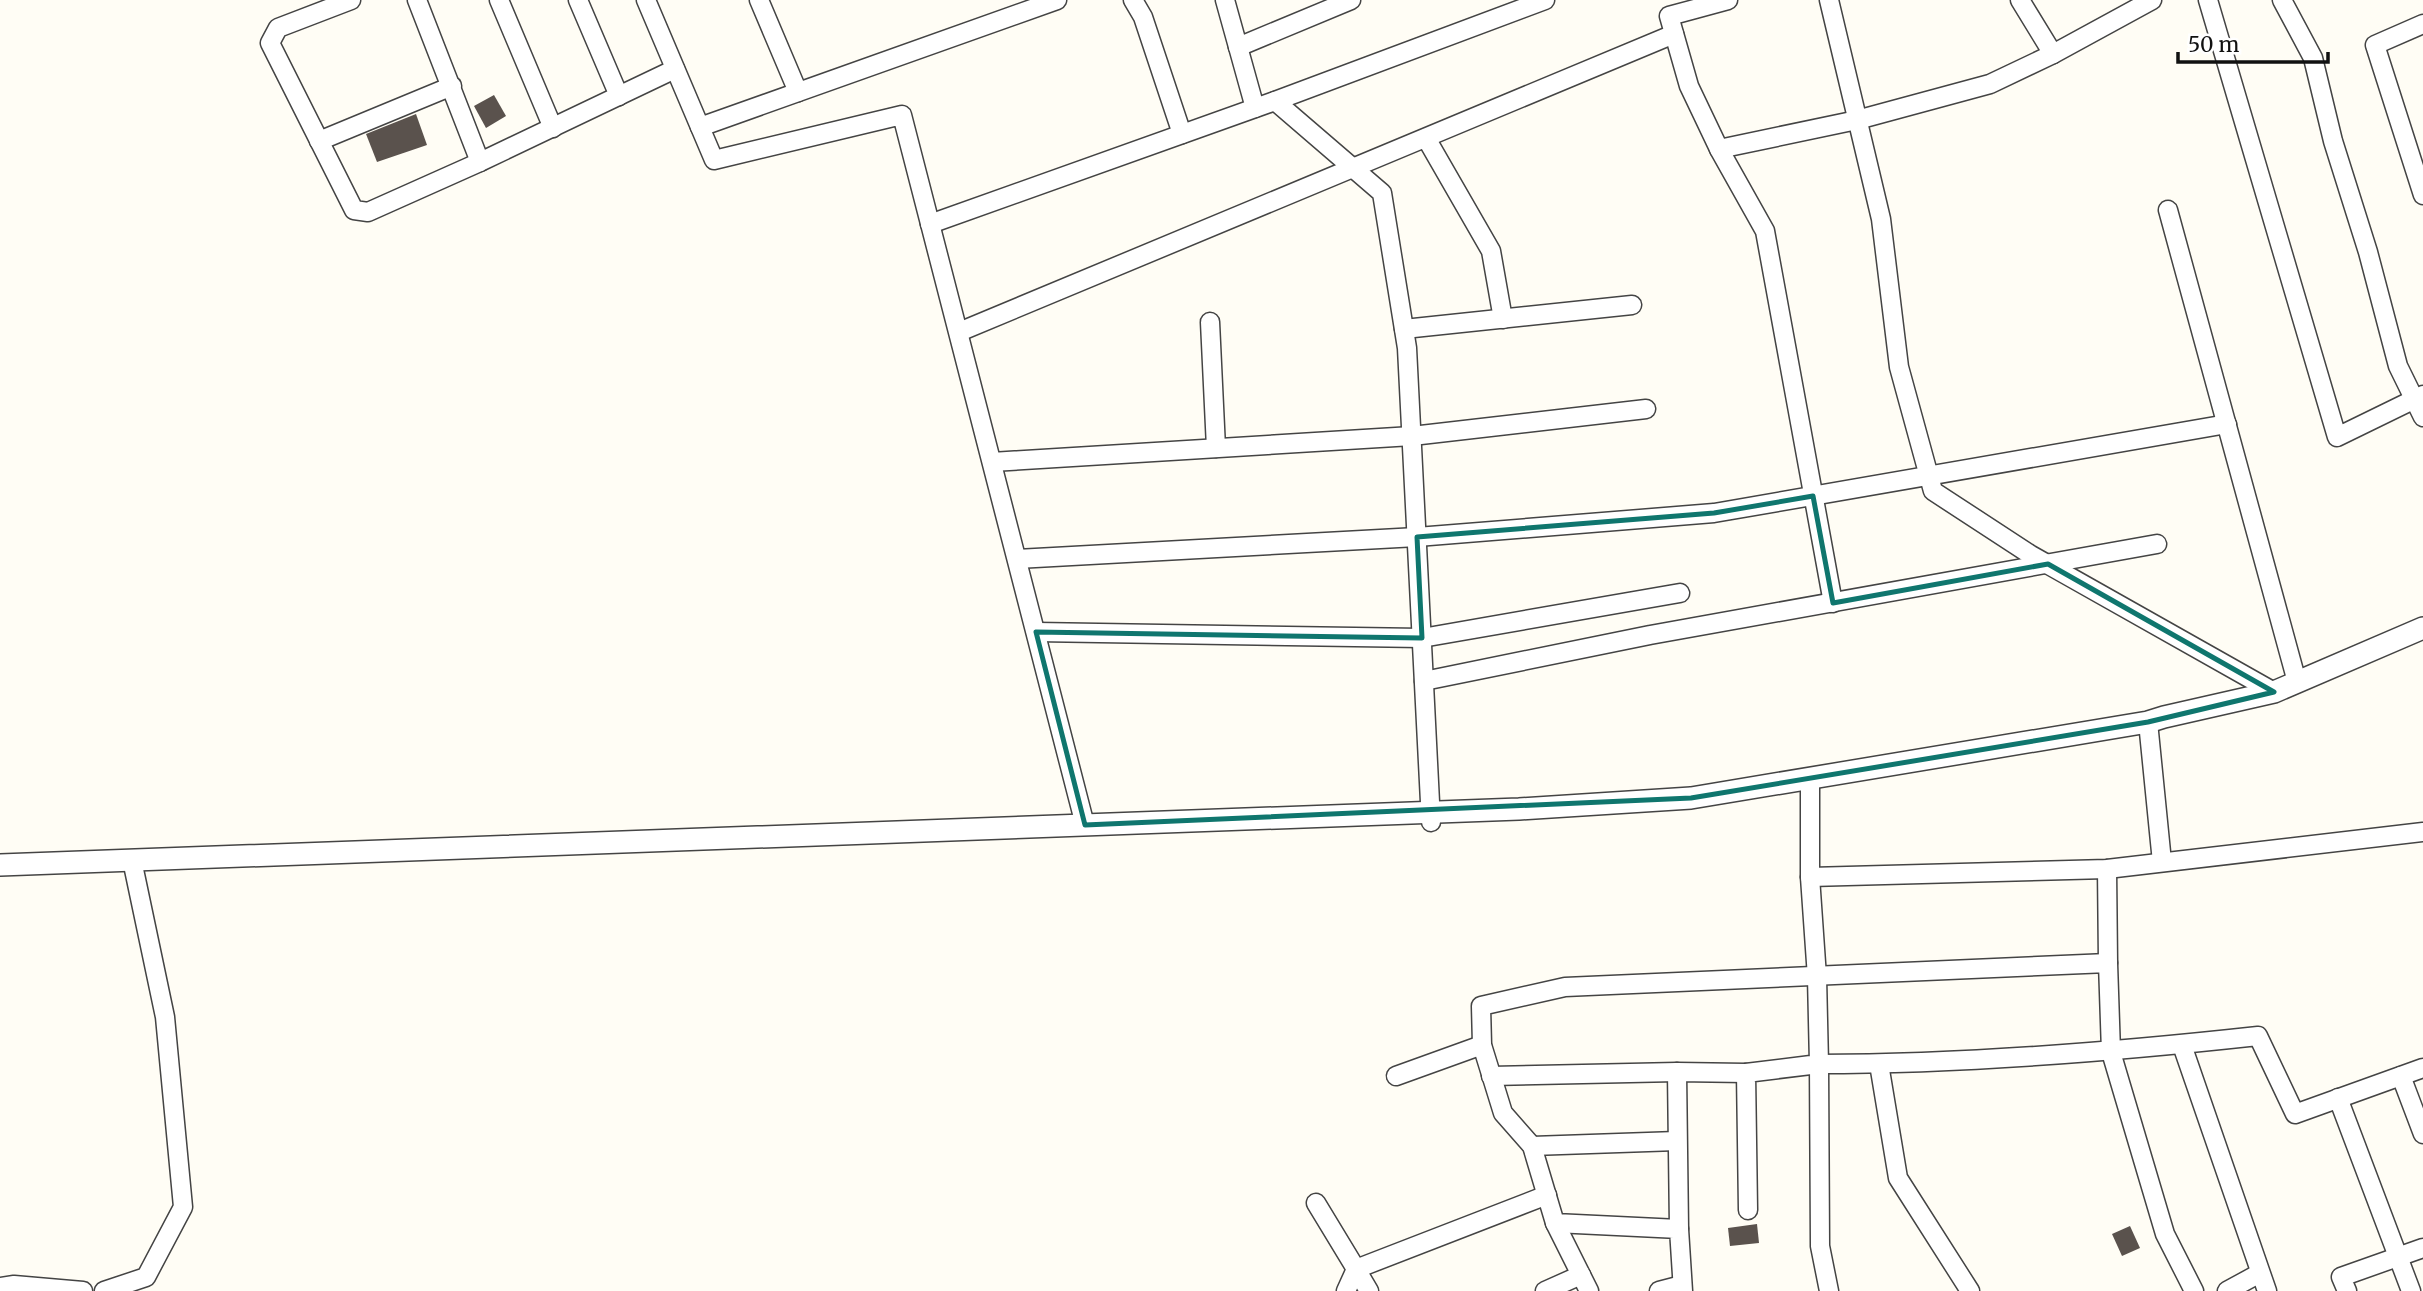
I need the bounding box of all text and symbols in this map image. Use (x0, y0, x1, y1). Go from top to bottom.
scale bar (2178, 21, 2328, 65)
text: 50 m (2188, 31, 2239, 58)

